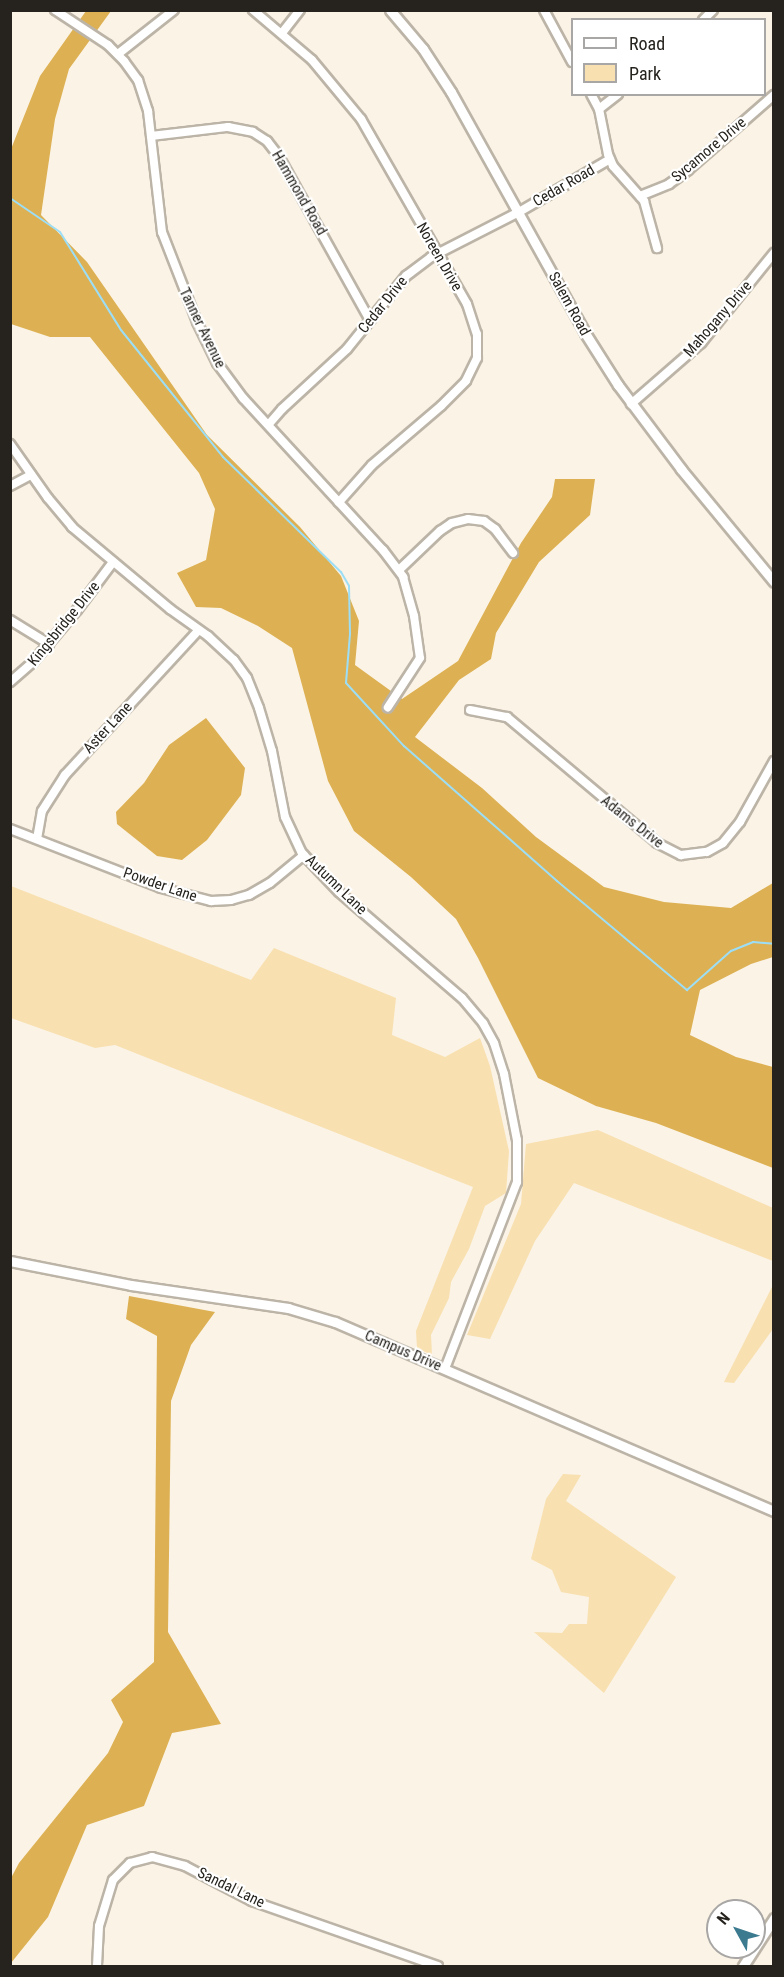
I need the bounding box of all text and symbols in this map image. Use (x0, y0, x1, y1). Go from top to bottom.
legend (571, 18, 766, 96)
text: Road (629, 33, 665, 54)
text: Park (629, 63, 661, 84)
street label: Sycamore Drive (668, 114, 750, 186)
street label: Hammond Road (267, 147, 331, 239)
street label: Cedar Road (530, 161, 598, 211)
street label: Noreen Drive (412, 220, 466, 294)
street label: Salem Road (544, 269, 594, 339)
street label: Cedar Drive (355, 273, 411, 337)
street label: Mahogany Drive (680, 277, 756, 361)
street label: Tanner Avenue (175, 285, 229, 371)
street label: Kingsbridge Drive (24, 578, 104, 670)
street label: Aster Lane (80, 699, 136, 757)
street label: Adams Drive (597, 792, 667, 852)
street label: Autumn Lane (302, 851, 370, 919)
street label: Powder Lane (121, 864, 199, 906)
street label: Campus Drive (362, 1327, 444, 1375)
street label: Sandal Lane (195, 1864, 267, 1912)
north arrow (706, 1899, 766, 1959)
text: N (713, 1909, 734, 1928)

